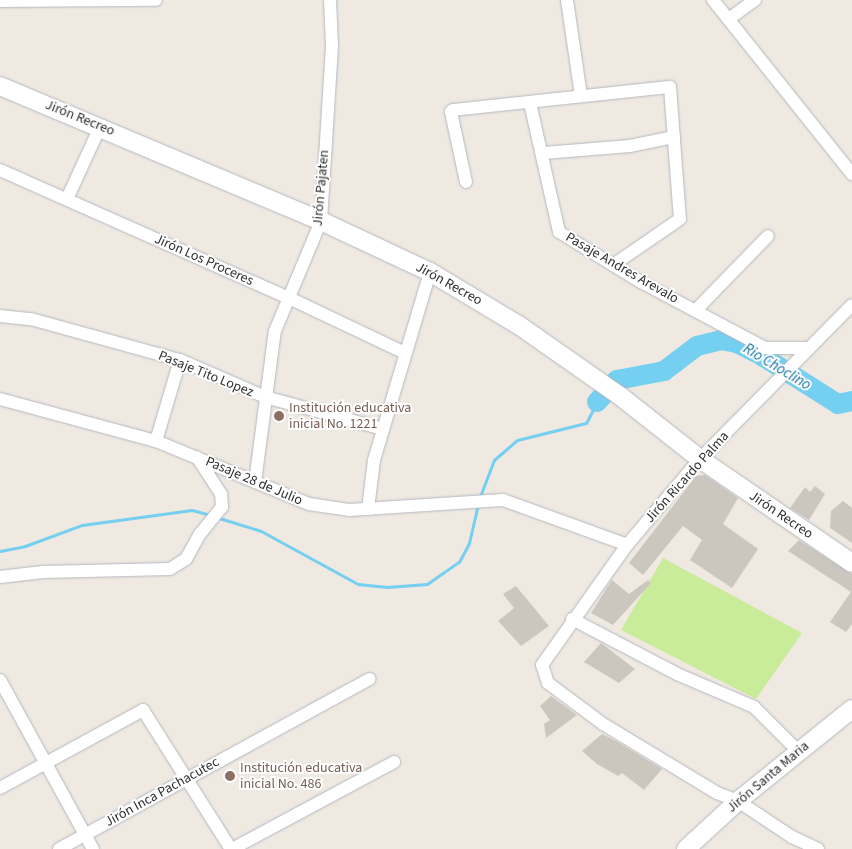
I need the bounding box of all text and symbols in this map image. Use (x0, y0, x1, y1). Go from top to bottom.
street label: Jirón Recreo (43, 96, 117, 140)
street label: Jirón Pajaten (309, 149, 333, 227)
street label: Pasaje Andres Arevalo (563, 229, 681, 307)
street label: Jirón Los Proceres (152, 231, 256, 289)
street label: Jirón Recreo (413, 259, 485, 309)
water label: Rio Choclino (740, 340, 814, 394)
street label: Pasaje Tito Lopez (156, 347, 256, 401)
place label: Institución educativa inicial No. 1221 (289, 400, 411, 432)
marker: Institución educativa inicial No. 1221 (273, 410, 285, 422)
street label: Jirón Ricardo Palma (642, 428, 732, 526)
street label: Pasaje 28 de Julio (203, 453, 305, 509)
street label: Jirón Recreo (746, 488, 816, 542)
street label: Jirón Santa Maria (724, 738, 812, 816)
street label: Jirón Inca Pachacutec (102, 754, 222, 830)
place label: Institución educativa inicial No. 486 (240, 760, 362, 792)
marker: Institución educativa inicial No. 486 (224, 770, 236, 782)

